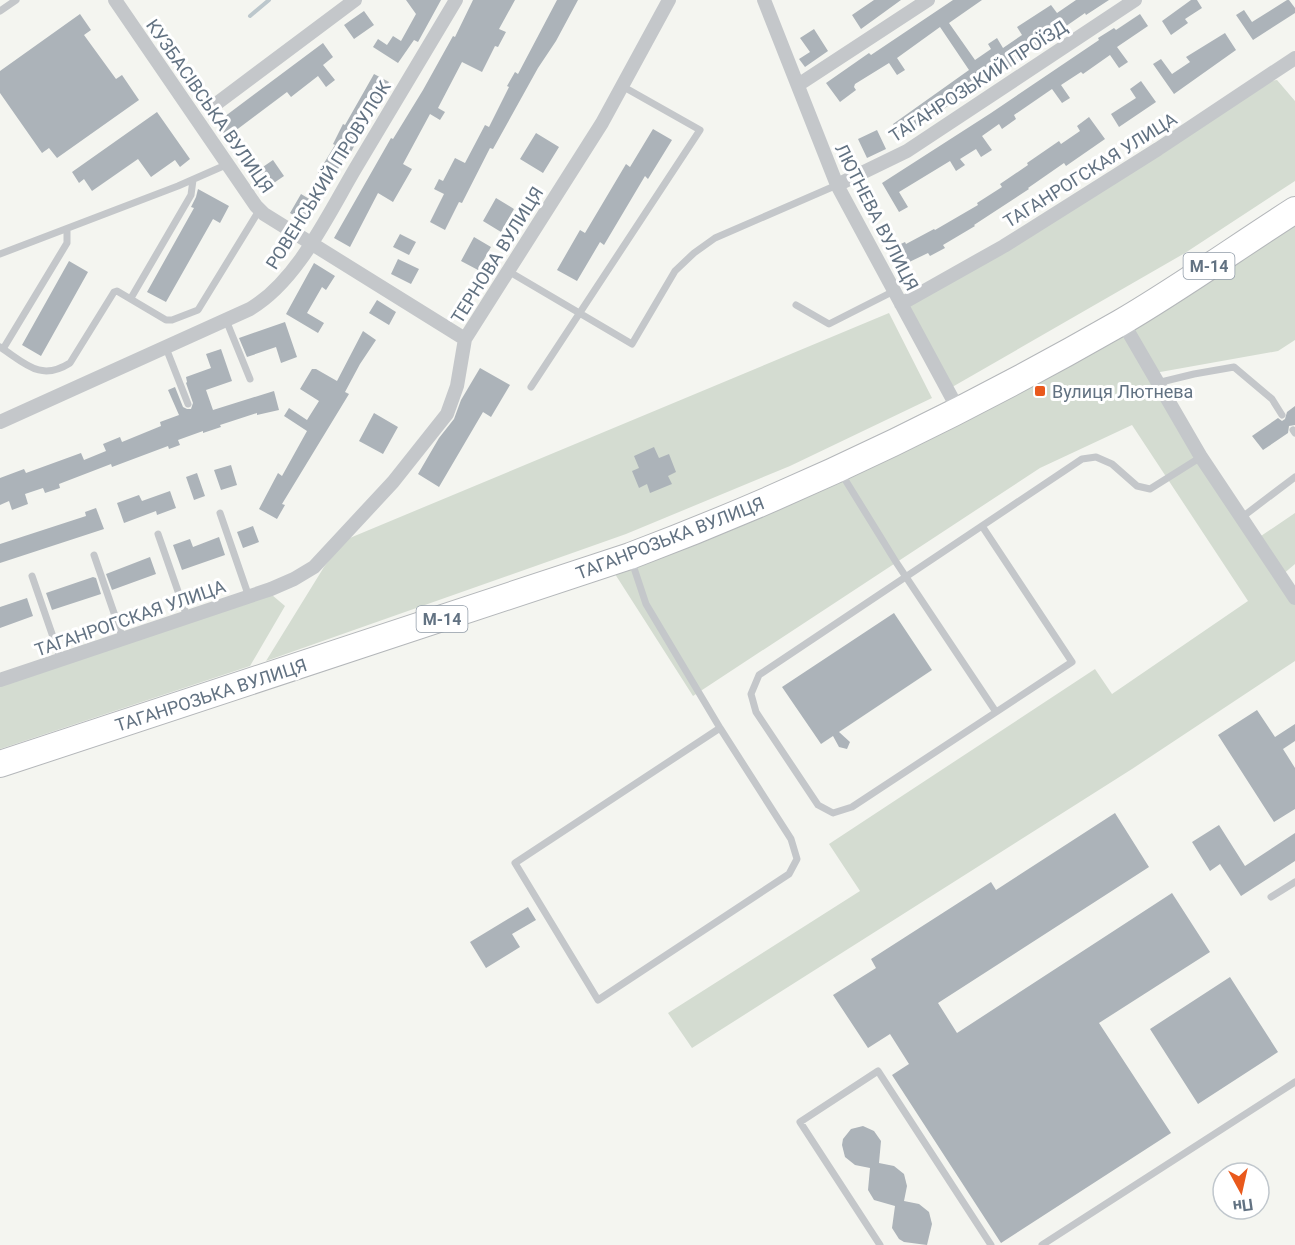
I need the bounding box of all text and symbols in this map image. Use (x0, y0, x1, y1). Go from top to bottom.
street label: КУЗБАСІВСЬКА ВУЛИЦЯ (142, 15, 278, 197)
street label: ТАГАНРОЗЬКИЙ ПРОЇЗД (885, 15, 1071, 146)
street label: РОВЕНСЬКИЙ ПРОВУЛОК (261, 77, 395, 273)
street label: ТАГАНРОГСКАЯ УЛИЦА (1000, 108, 1181, 232)
street label: ЛЮТНЕВА ВУЛИЦЯ (831, 140, 923, 294)
street label: ТЕРНОВА ВУЛИЦЯ (446, 183, 548, 327)
road number: М-14 (1184, 253, 1234, 279)
place label: Вулиця Лютнева (1052, 381, 1193, 402)
marker: Вулиця Лютнева (1033, 384, 1047, 398)
street label: ТАГАНРОЗЬКА ВУЛИЦЯ (573, 492, 767, 584)
street label: ТАГАНРОГСКАЯ УЛИЦА (32, 575, 228, 661)
road number: М-14 (416, 606, 468, 632)
street label: ТАГАНРОЗЬКА ВУЛИЦЯ (113, 654, 309, 736)
north arrow (1211, 1161, 1271, 1221)
text: Пн (1232, 1195, 1254, 1216)

